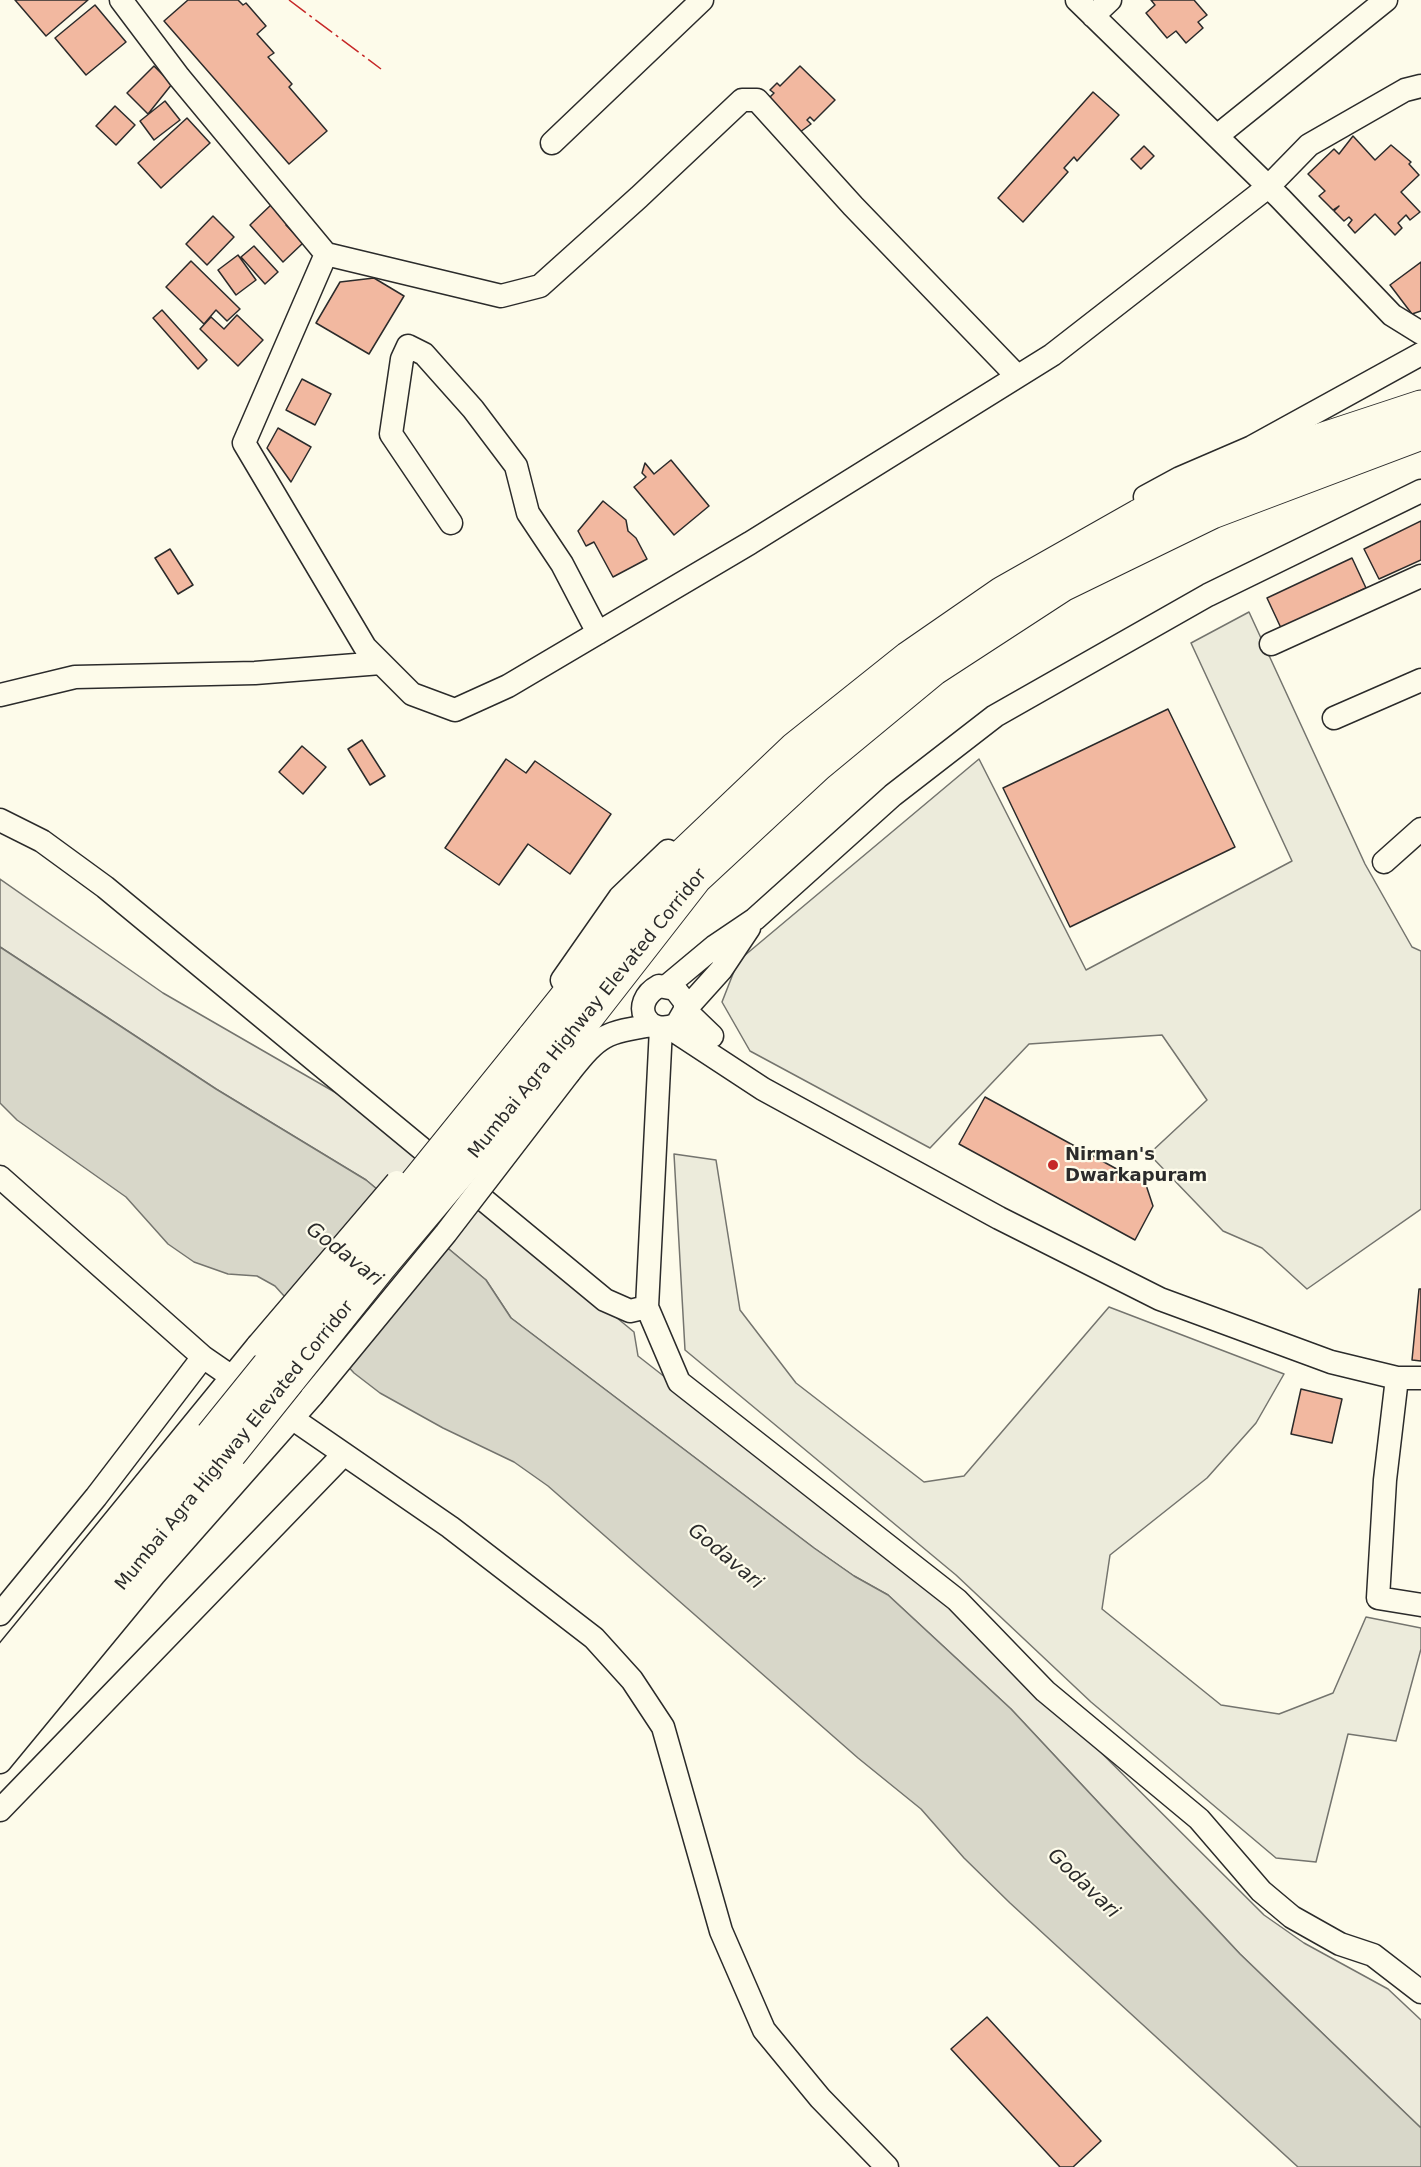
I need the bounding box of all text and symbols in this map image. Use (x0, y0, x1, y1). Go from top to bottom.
street label: Mumbai Agra Highway Elevated Corridor (464, 865, 712, 1163)
place label: Nirman's Dwarkapuram (1065, 1144, 1207, 1186)
marker: Nirman's Dwarkapuram (1046, 1158, 1060, 1172)
water label: Godavari (301, 1218, 387, 1292)
street label: Mumbai Agra Highway Elevated Corridor (111, 1297, 359, 1595)
water label: Godavari (683, 1519, 767, 1595)
water label: Godavari (1042, 1844, 1124, 1924)

